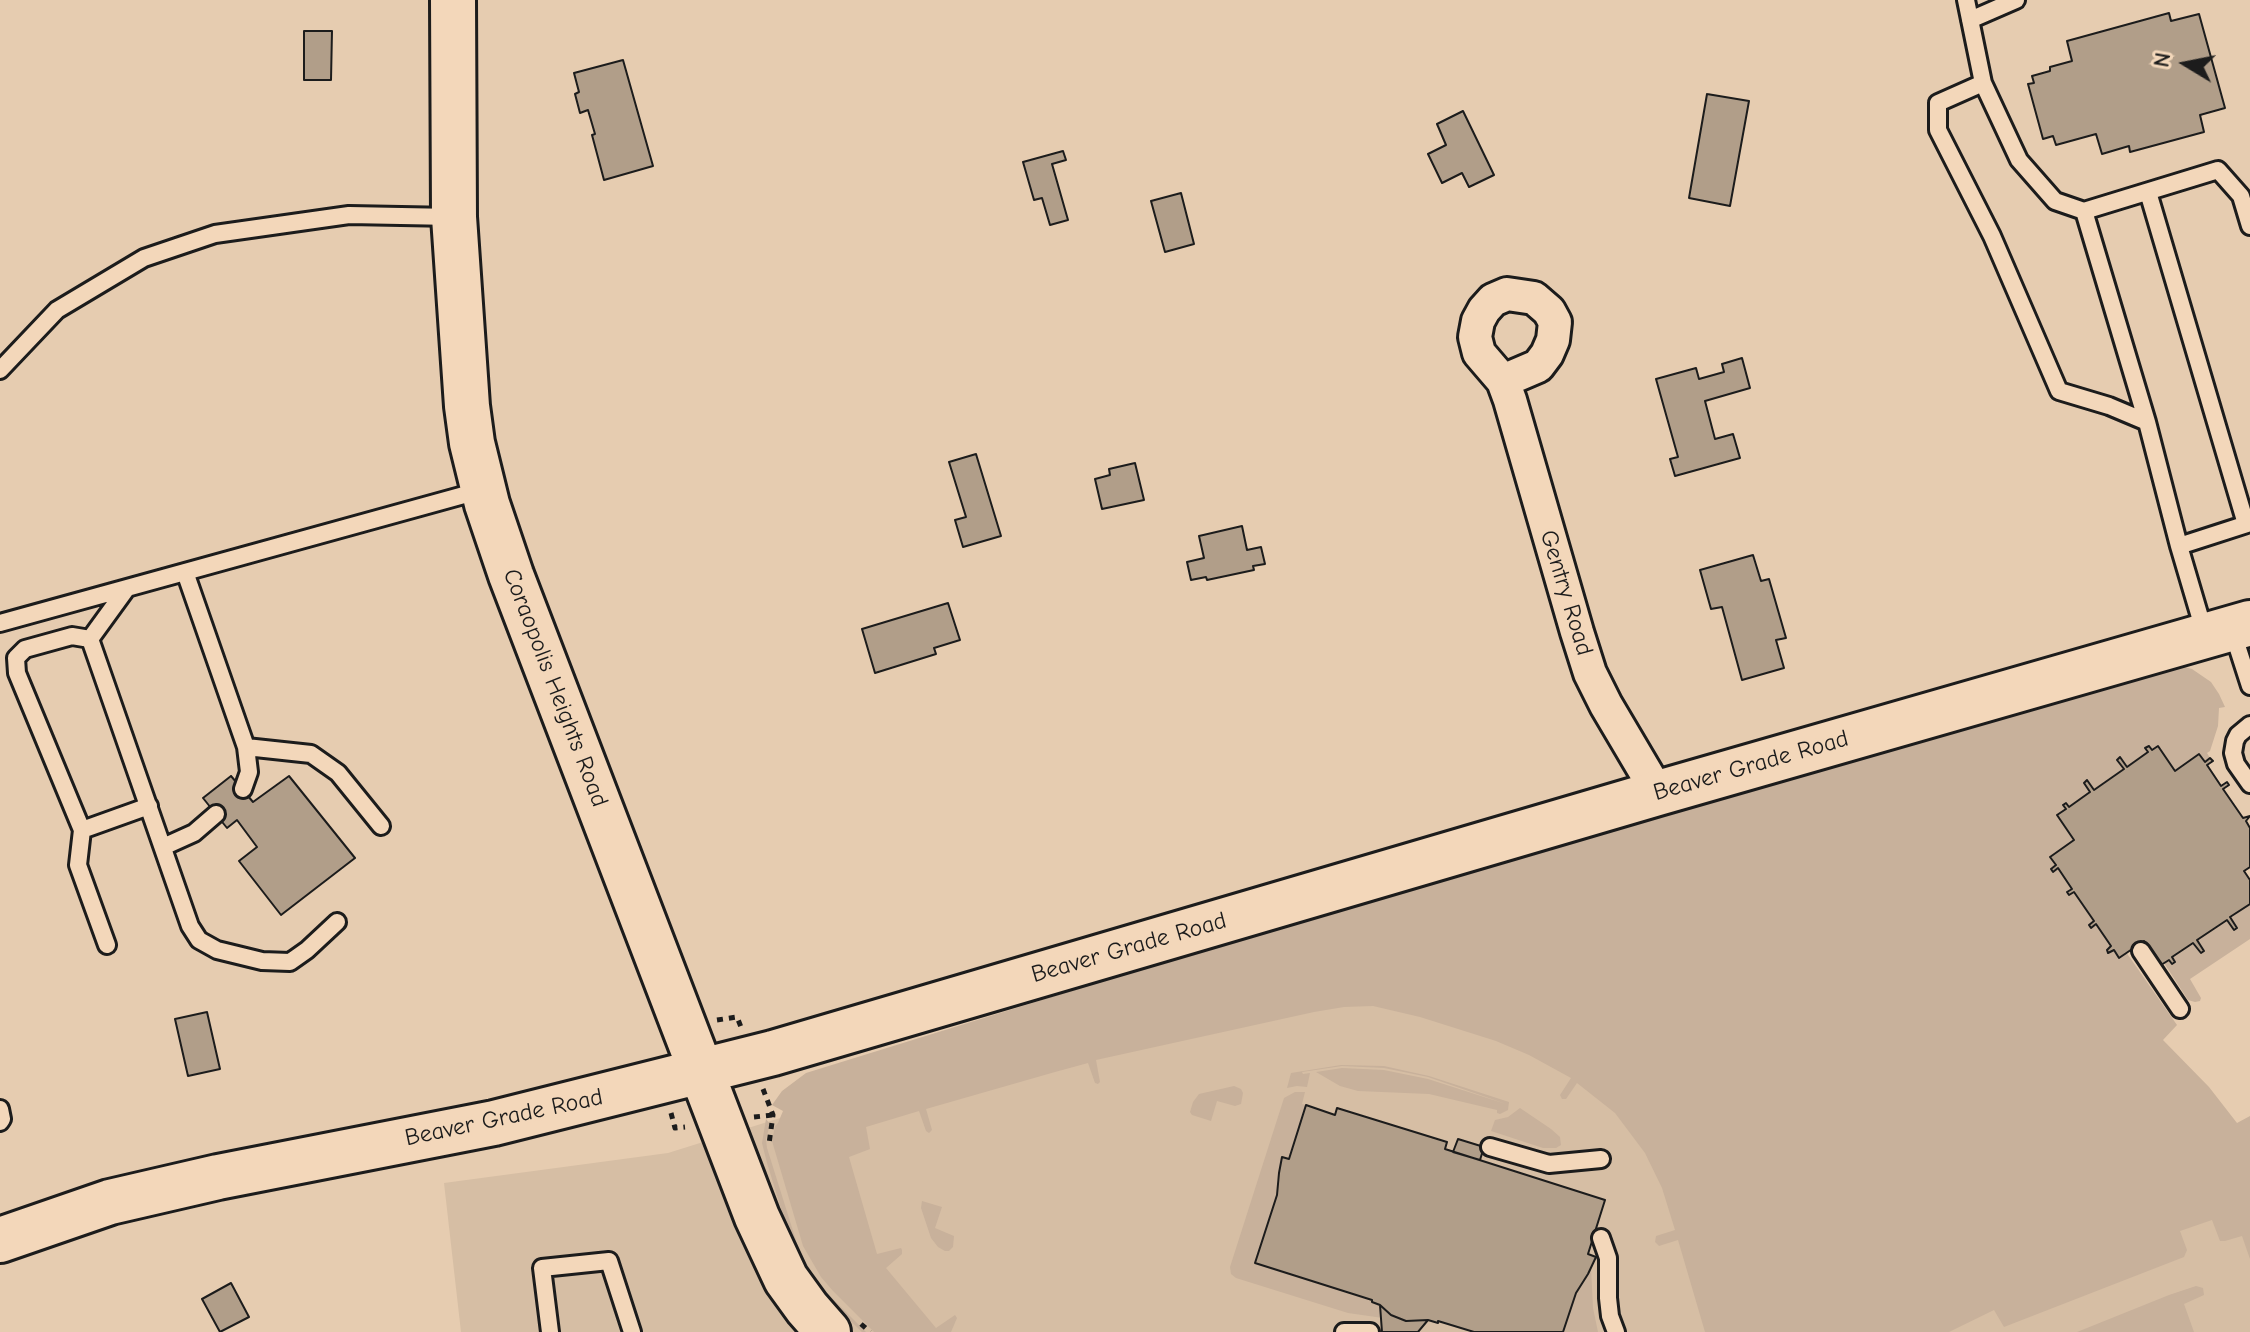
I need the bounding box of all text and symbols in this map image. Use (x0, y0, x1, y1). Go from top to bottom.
north arrow (2146, 24, 2226, 104)
text: N (2148, 51, 2176, 69)
street label: Gentry Road (1533, 527, 1599, 659)
street label: Coraopolis Heights Road (496, 565, 614, 811)
street label: Beaver Grade Road (1650, 724, 1852, 808)
street label: Beaver Grade Road (1028, 906, 1230, 990)
street label: Beaver Grade Road (402, 1083, 606, 1153)

